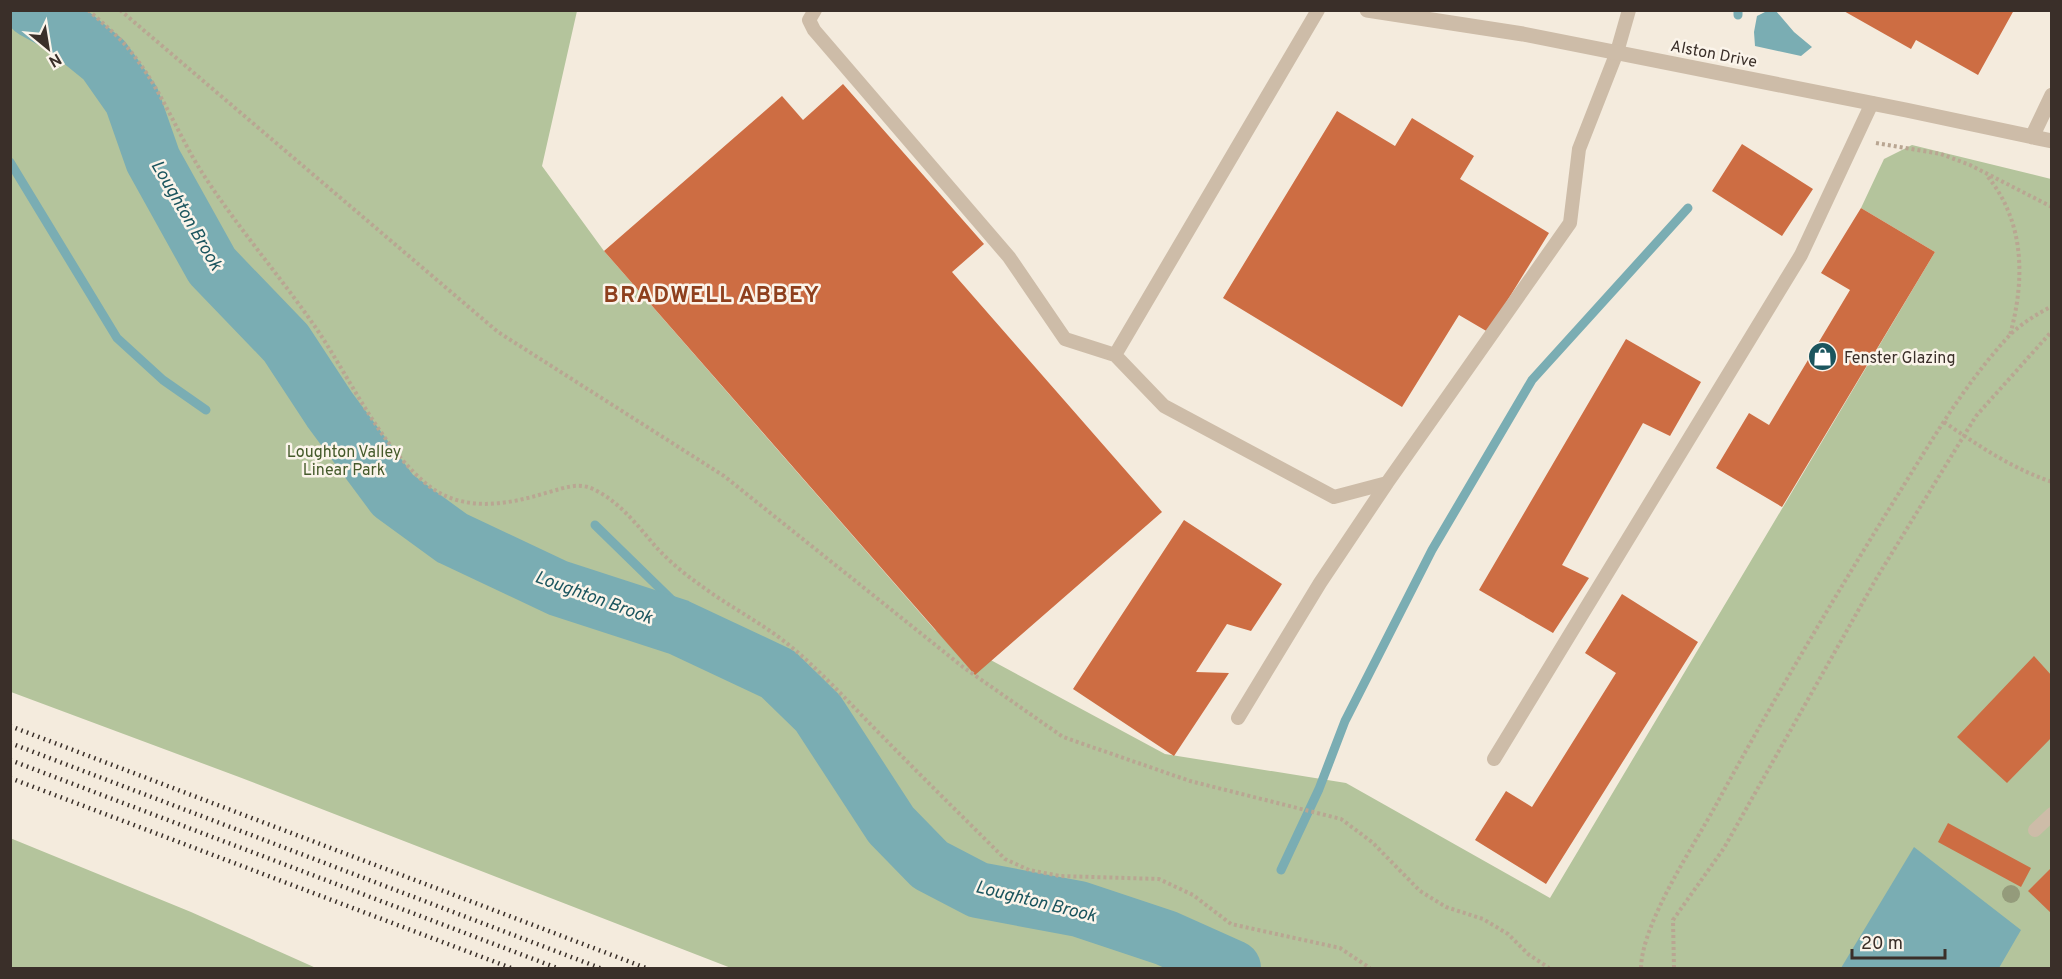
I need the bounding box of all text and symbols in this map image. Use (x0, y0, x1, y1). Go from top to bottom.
north arrow (18, 18, 78, 78)
street label: Alston Drive (1669, 37, 1759, 73)
text: N (45, 48, 64, 71)
water label: Loughton Brook (145, 156, 227, 276)
district label: BRADWELL ABBEY (604, 283, 820, 310)
shop icon: Fenster Glazing (1807, 341, 1839, 373)
place label: Fenster Glazing (1844, 349, 1956, 369)
park label: Loughton Valley Linear Park (287, 443, 401, 481)
water label: Loughton Brook (531, 566, 656, 631)
water label: Loughton Brook (973, 876, 1099, 929)
scale bar (1852, 922, 1945, 960)
text: 20 m (1861, 933, 1903, 956)

